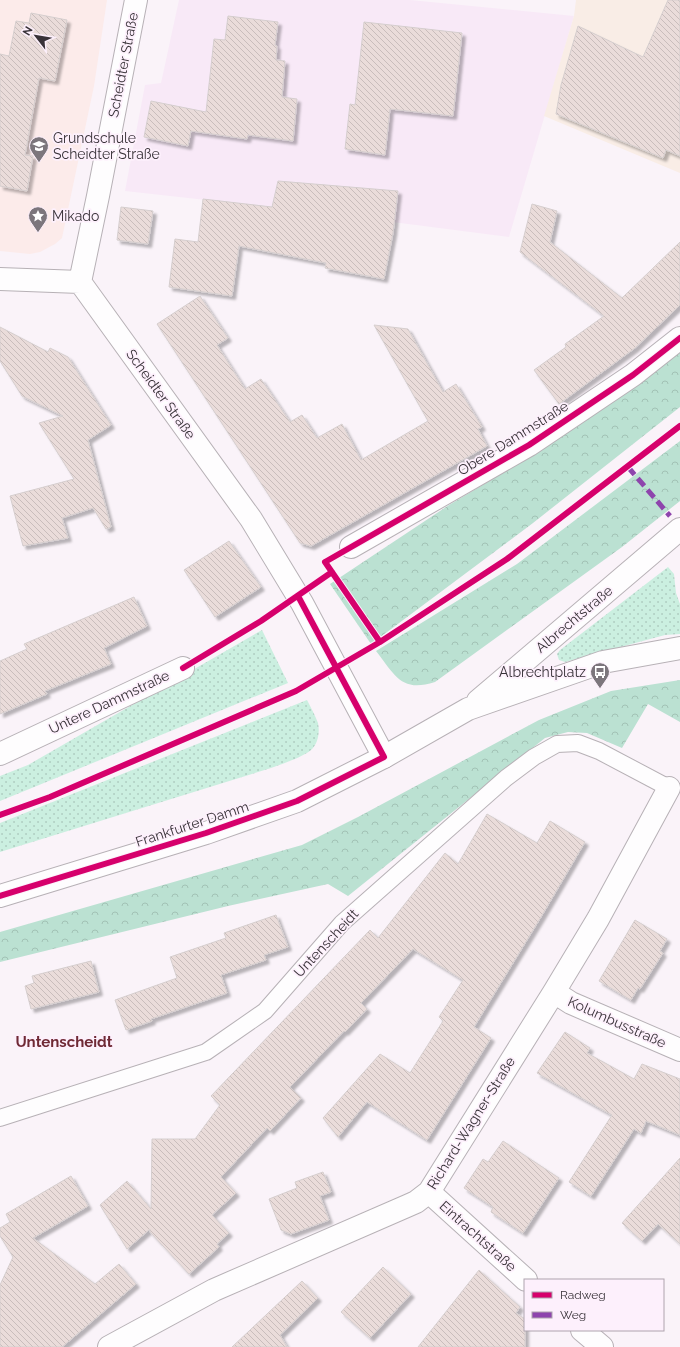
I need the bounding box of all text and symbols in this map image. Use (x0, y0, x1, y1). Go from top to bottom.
street label: Scheidter Straße (105, 11, 141, 119)
north arrow (16, 16, 56, 56)
text: N (20, 24, 36, 38)
place label: Grundschule Scheidter Straße (53, 130, 160, 162)
school or university icon: Grundschule Scheidter Straße (28, 135, 50, 163)
place icon: Mikado (27, 205, 49, 233)
place label: Mikado (52, 208, 99, 224)
street label: Scheidter Straße (123, 346, 199, 442)
street label: Obere Dammstraße (455, 398, 571, 478)
street label: Albrechtstraße (532, 582, 616, 656)
bus stop icon: Albrechtplatz (589, 661, 611, 689)
place label: Albrechtplatz (499, 664, 586, 680)
street label: Untere Dammstraße (46, 667, 172, 737)
street label: Frankfurter Damm (133, 798, 251, 850)
street label: Untenscheidt (291, 906, 362, 980)
street label: Kolumbusstraße (566, 993, 668, 1051)
district label: Untenscheidt (16, 1033, 113, 1051)
street label: Richard-Wagner-Straße (424, 1054, 518, 1192)
street label: Eintrachtstraße (437, 1198, 519, 1274)
legend (524, 1279, 664, 1331)
text: Radweg (560, 1288, 606, 1302)
text: Weg (560, 1308, 586, 1322)

